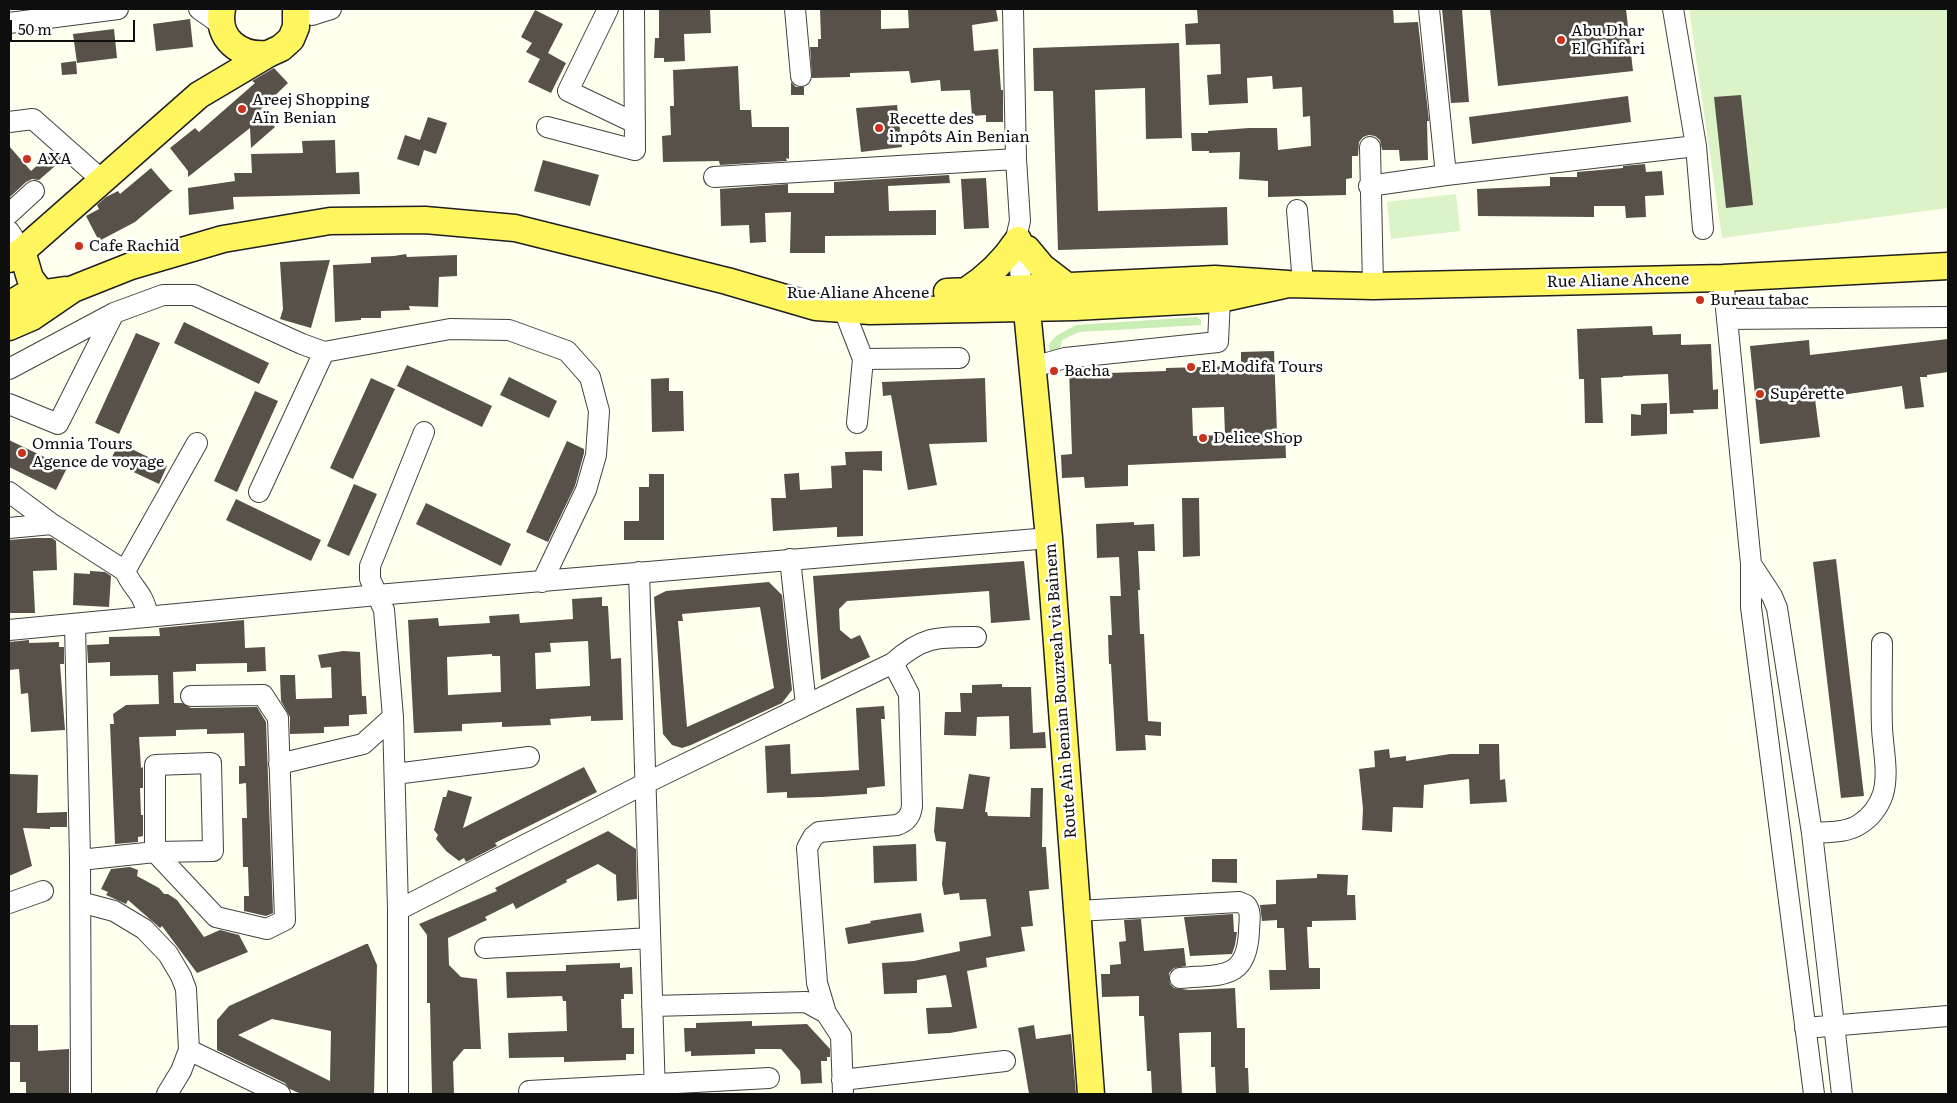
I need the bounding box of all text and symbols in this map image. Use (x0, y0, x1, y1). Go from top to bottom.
scale bar (12, 10, 138, 42)
text: 50 m (18, 17, 52, 40)
place label: Abu Dhar El Ghifari (1571, 21, 1645, 59)
marker: Abu Dhar El Ghifari (1555, 34, 1567, 46)
place label: Areej Shopping Aïn Benian (252, 90, 369, 128)
marker: Areej Shopping Aïn Benian (236, 103, 248, 115)
place label: Recette des impôts Ain Benian (889, 109, 1030, 147)
marker: Recette des impôts Ain Benian (873, 122, 885, 134)
place label: AXA (37, 149, 72, 169)
marker: AXA (21, 153, 33, 165)
place label: Cafe Rachid (89, 236, 180, 256)
marker: Cafe Rachid (73, 240, 85, 252)
street label: Rue Aliane Ahcene (1547, 270, 1689, 292)
street label: Rue Aliane Ahcene (787, 283, 929, 303)
place label: Bureau tabac (1710, 290, 1809, 310)
marker: Bureau tabac (1694, 294, 1706, 306)
place label: El Modifa Tours (1201, 357, 1323, 377)
place label: Bacha (1064, 361, 1110, 381)
marker: El Modifa Tours (1185, 361, 1197, 373)
marker: Bacha (1048, 365, 1060, 377)
place label: Supérette (1770, 384, 1844, 404)
marker: Supérette (1754, 388, 1766, 400)
place label: Delice Shop (1213, 428, 1303, 448)
marker: Delice Shop (1197, 432, 1209, 444)
place label: Omnia Tours Agence de voyage (32, 434, 164, 472)
marker: Omnia Tours Agence de voyage (16, 447, 28, 459)
street label: Route Ain benian Bouzreah via Bainem (1041, 543, 1081, 839)

